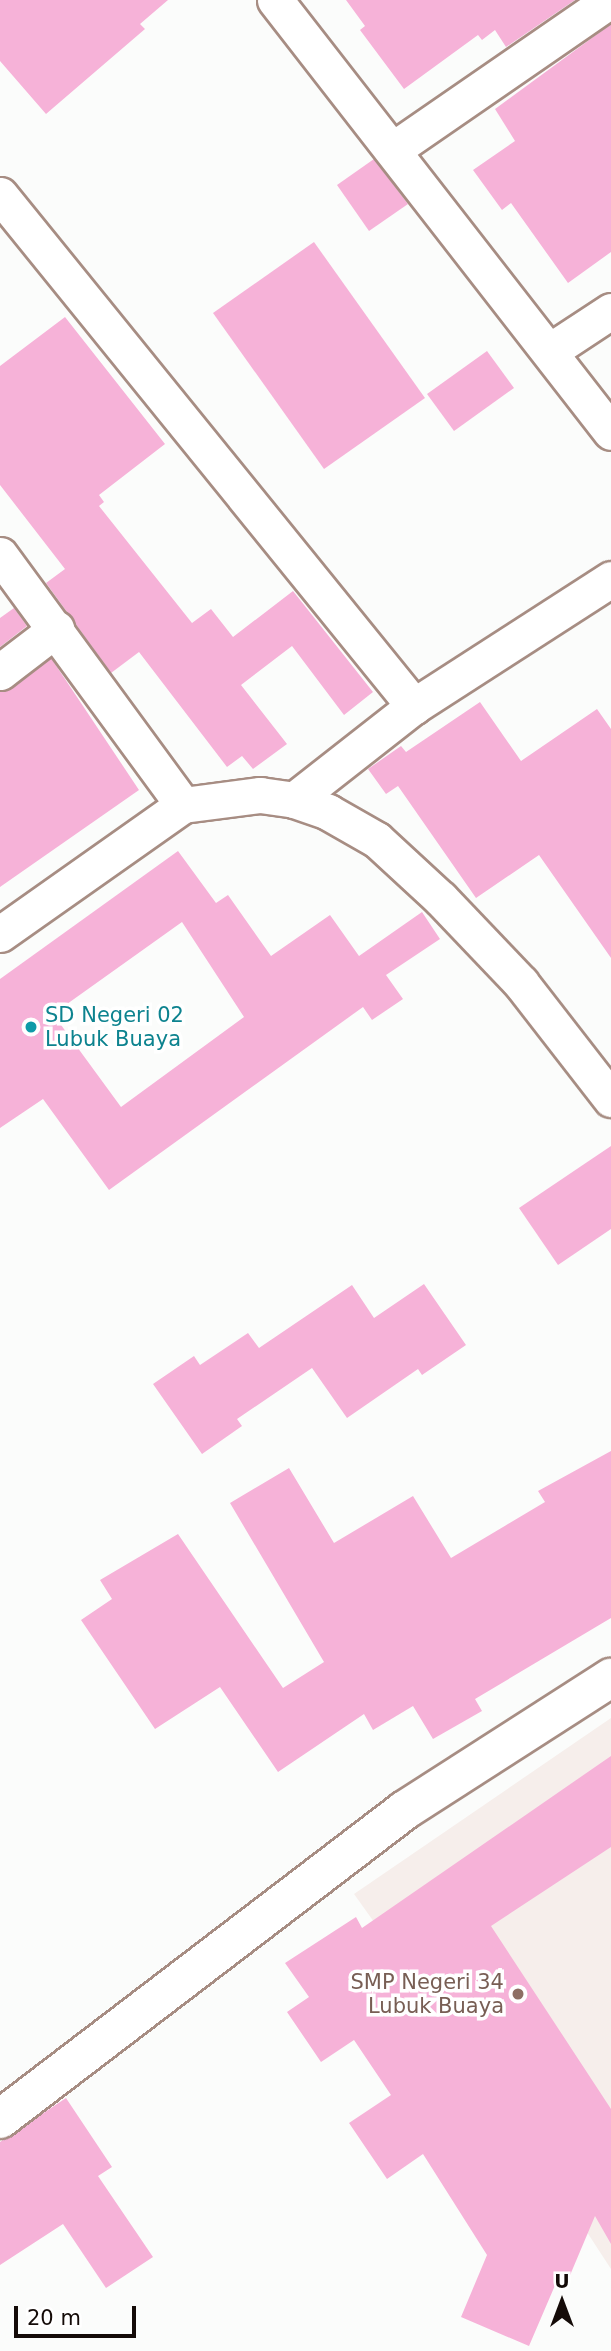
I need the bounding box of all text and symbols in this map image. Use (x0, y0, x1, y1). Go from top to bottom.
place label: SD Negeri 02 Lubuk Buaya (45, 1002, 184, 1052)
marker: SD Negeri 02 Lubuk Buaya (23, 1019, 39, 1035)
place label: SMP Negeri 34 Lubuk Buaya (350, 1969, 504, 2019)
marker: SMP Negeri 34 Lubuk Buaya (510, 1986, 526, 2002)
north arrow (527, 2267, 597, 2337)
text: U (554, 2270, 570, 2292)
scale bar (18, 2292, 140, 2336)
text: 20 m (27, 2306, 81, 2330)

